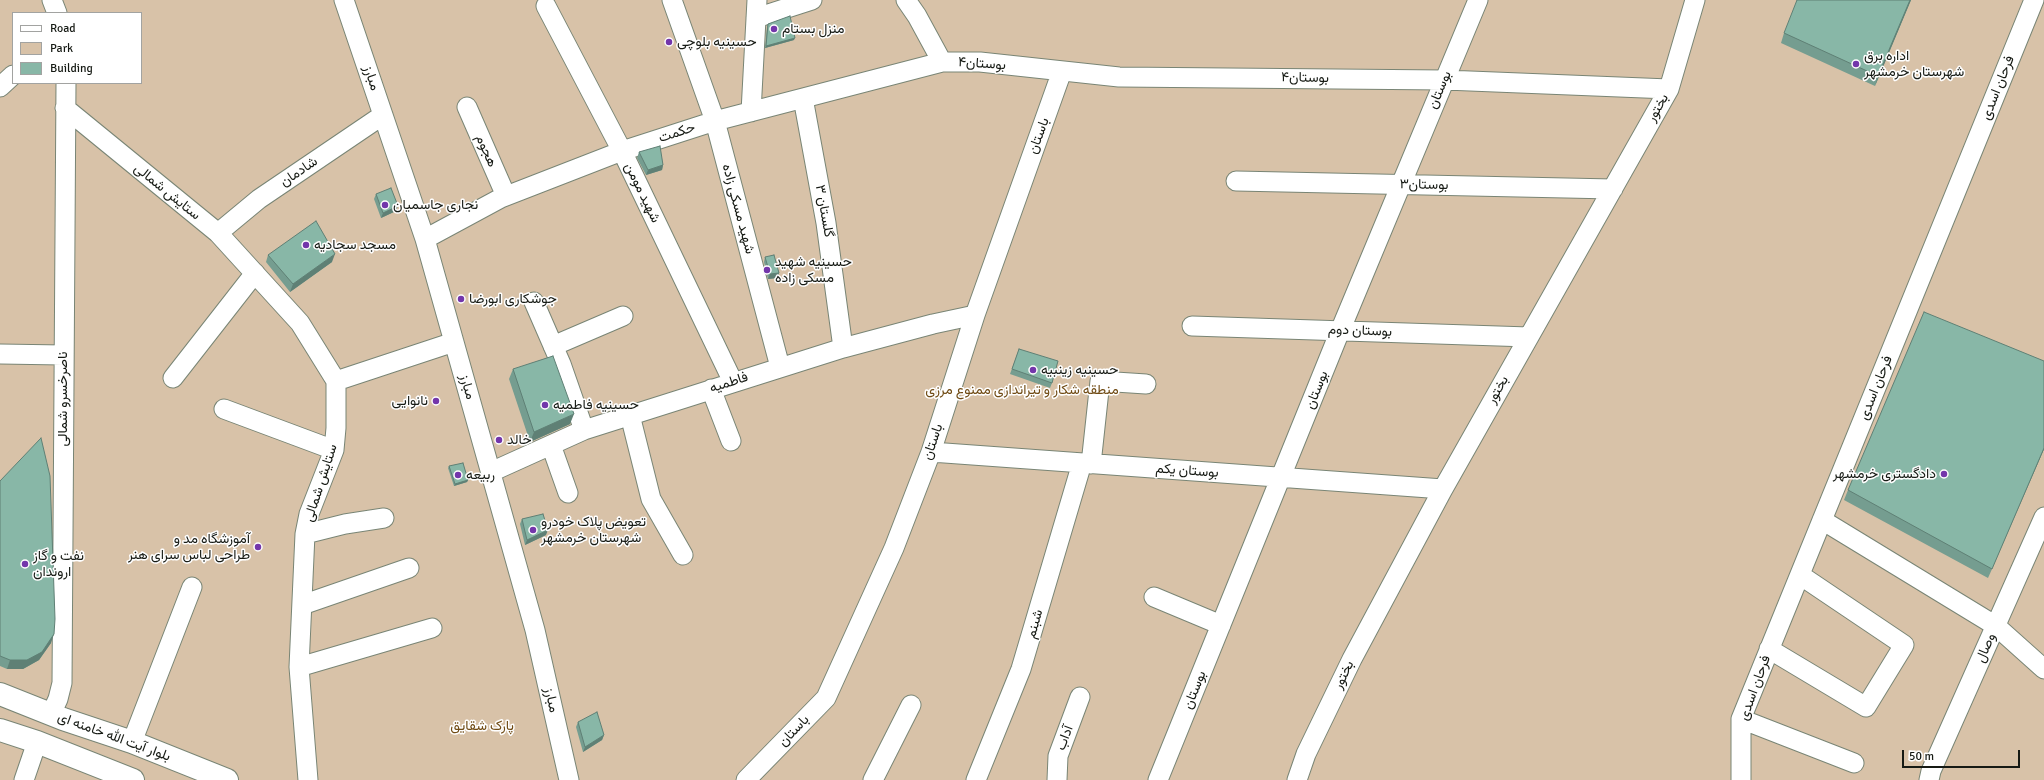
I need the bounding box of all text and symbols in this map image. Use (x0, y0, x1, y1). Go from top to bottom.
legend (12, 12, 142, 84)
text: Road (50, 21, 76, 36)
place label: منزل بستام (782, 21, 845, 37)
marker: منزل بستام (769, 24, 779, 34)
place label: حسینیه بلوچی (677, 34, 757, 50)
marker: حسینیه بلوچی (664, 37, 674, 47)
text: Park (50, 41, 73, 56)
place label: اداره برق شهرستان خرمشهر (1864, 48, 1964, 80)
street label: فرحان اسدی (1977, 53, 2019, 123)
street label: بوستان۴ (958, 54, 1006, 74)
marker: اداره برق شهرستان خرمشهر (1851, 59, 1861, 69)
text: Building (50, 61, 93, 76)
street label: مبارز (359, 63, 383, 93)
street label: بوستان (1424, 68, 1456, 112)
street label: بوستان۴ (1281, 69, 1329, 87)
street label: بختور (1643, 91, 1673, 125)
street label: باستان (1025, 116, 1053, 156)
street label: حکمت (657, 119, 697, 147)
street label: هجوم (471, 132, 501, 170)
street label: شادمان (277, 153, 321, 191)
street label: ستایش شمالی (130, 160, 204, 224)
street label: شهید مومن (620, 160, 664, 226)
street label: شهید مسکی زاده (718, 162, 758, 256)
street label: بوستان۳ (1399, 176, 1449, 194)
street label: گلستان ۳ (811, 183, 837, 239)
place label: نجاری جاسمیان (393, 197, 478, 213)
marker: نجاری جاسمیان (380, 200, 390, 210)
place label: مسجد سجادیه (314, 237, 396, 253)
marker: مسجد سجادیه (301, 240, 311, 250)
place label: حسینیه شهید مسکی زاده (775, 254, 852, 286)
marker: حسینیه شهید مسکی زاده (762, 265, 772, 275)
place label: جوشکاری ابورضا (469, 291, 557, 307)
marker: جوشکاری ابورضا (456, 294, 466, 304)
street label: بوستان دوم (1328, 321, 1392, 341)
street label: ناصرخسرو شمالی (55, 351, 71, 447)
street label: فرحان اسدی (1855, 353, 1897, 423)
place label: حسینیه زینبیه (1041, 362, 1118, 378)
marker: حسینیه زینبیه (1028, 365, 1038, 375)
street label: بوستان (1302, 368, 1332, 412)
street label: فاطمیه (708, 369, 750, 397)
street label: مبارز (455, 372, 479, 402)
street label: بختور (1483, 373, 1513, 407)
park label: منطقه شکار و تیراندازی ممنوع مرزی (925, 382, 1119, 398)
place label: نانوایی (392, 393, 428, 409)
marker: نانوایی (431, 396, 441, 406)
place label: حسینیه فاطمیه (553, 397, 639, 413)
marker: حسینیه فاطمیه (540, 400, 550, 410)
street label: باستان (919, 422, 947, 462)
place label: خالد (507, 432, 532, 448)
marker: خالد (494, 435, 504, 445)
street label: ستایش شمالی (301, 442, 341, 524)
street label: بوستان یکم (1155, 460, 1219, 482)
place label: دادگستری خرمشهر (1833, 466, 1936, 482)
place label: ربیعه (466, 467, 495, 483)
marker: دادگستری خرمشهر (1939, 469, 1949, 479)
marker: ربیعه (453, 470, 463, 480)
place label: تعویض پلاک خودرو شهرستان خرمشهر (541, 514, 646, 546)
marker: تعویض پلاک خودرو شهرستان خرمشهر (528, 525, 538, 535)
place label: آموزشگاه مد و طراحی لباس سرای هنر (128, 531, 250, 564)
marker: آموزشگاه مد و طراحی لباس سرای هنر (253, 542, 263, 552)
place label: نفت و گاز اروندان (33, 548, 84, 580)
marker: نفت و گاز اروندان (20, 559, 30, 569)
street label: شبنم (1023, 608, 1047, 640)
street label: وصال (1972, 631, 2000, 665)
street label: فرحان اسدی (1735, 653, 1775, 723)
street label: بختور (1330, 658, 1358, 692)
street label: بوستان (1180, 668, 1210, 712)
street label: مبارز (540, 686, 562, 714)
street label: بلوار آیت الله خامنه ای (55, 709, 173, 765)
street label: باستان (775, 712, 813, 750)
park label: پارک شقایق (450, 718, 514, 734)
street label: آداب (1053, 723, 1077, 753)
scale bar (1904, 742, 2022, 768)
text: 50 m (1909, 749, 1934, 764)

